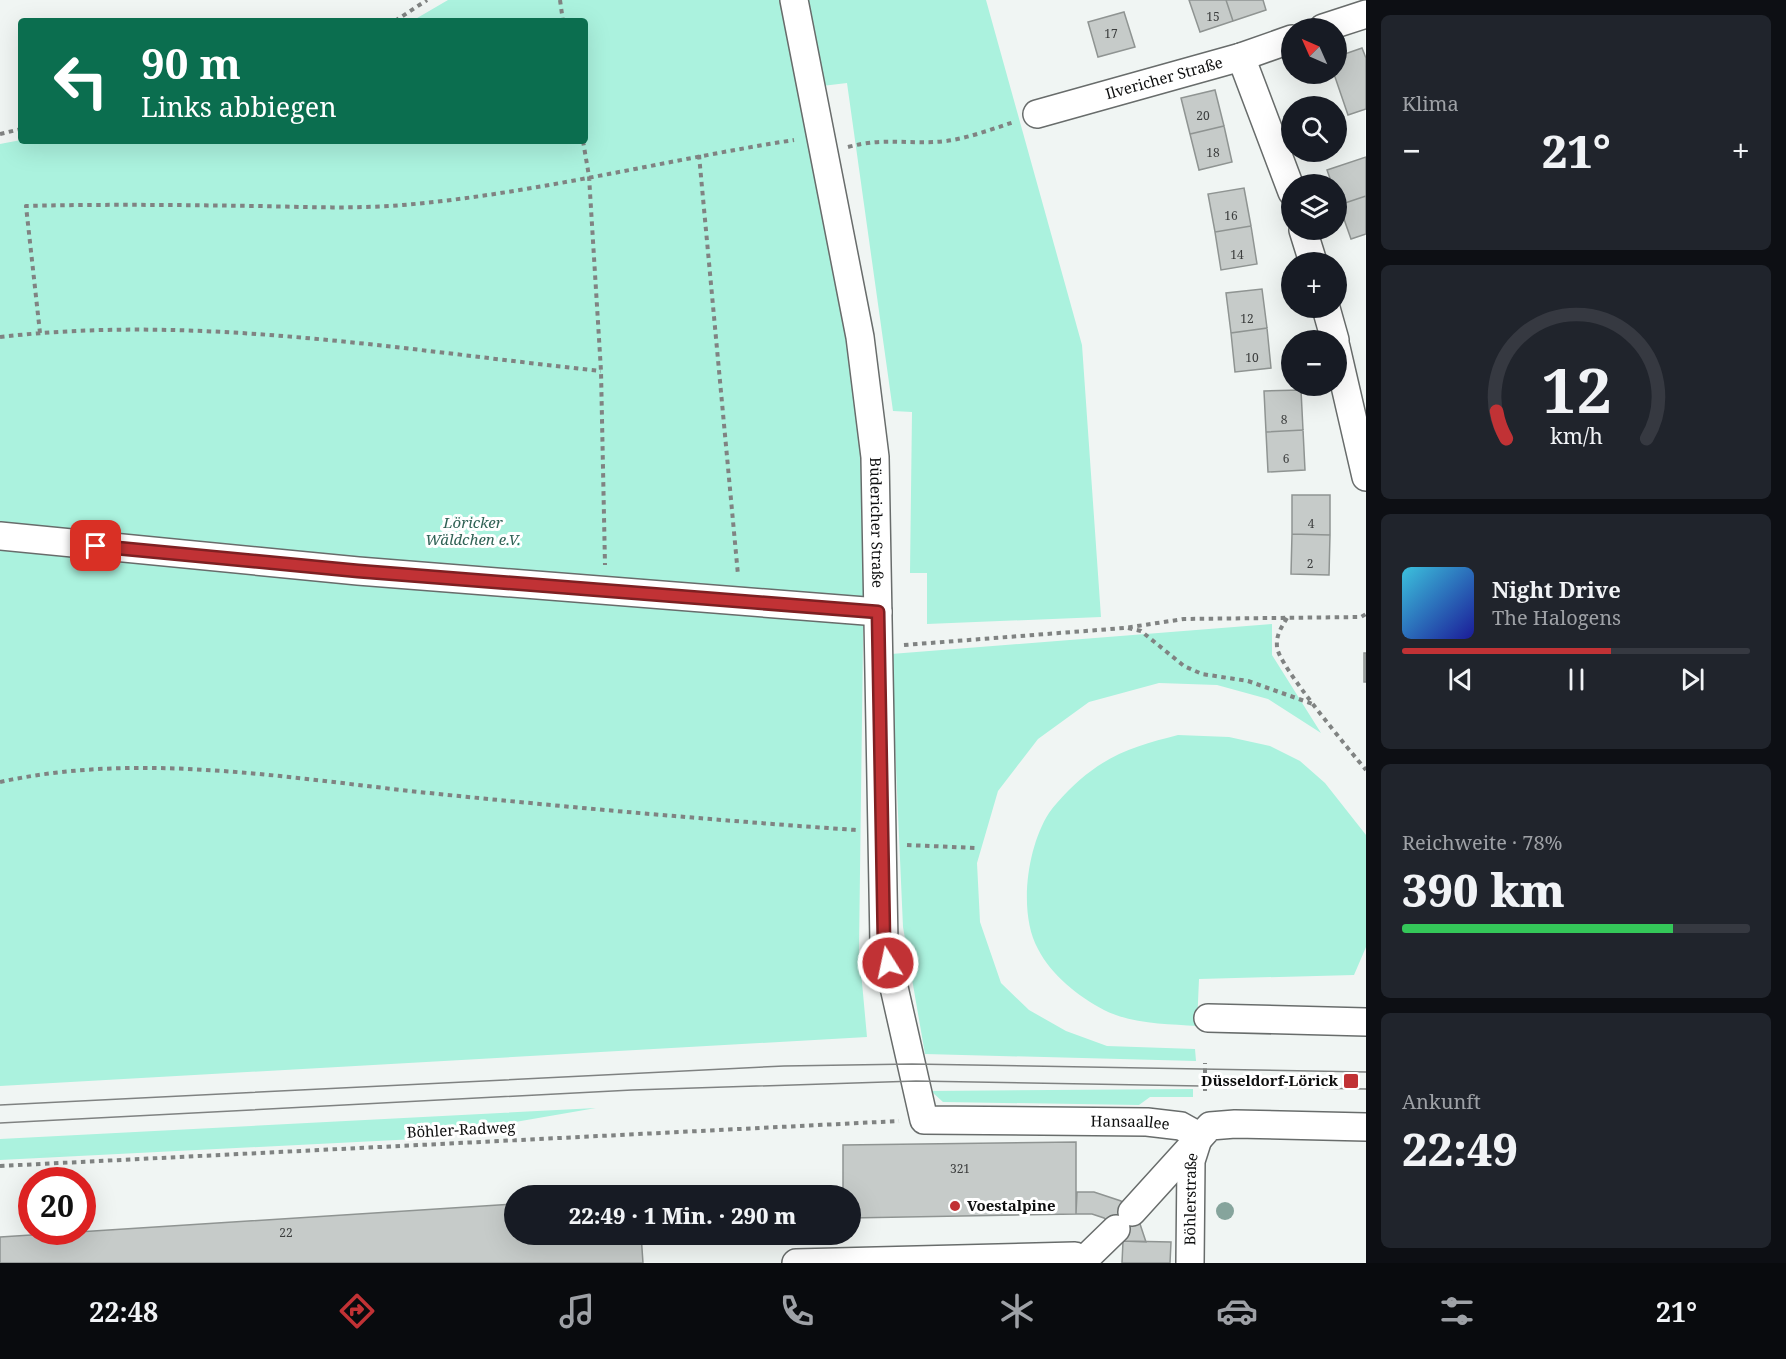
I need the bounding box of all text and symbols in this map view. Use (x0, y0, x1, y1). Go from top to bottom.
house number: 15 (1206, 8, 1220, 25)
north arrow (1281, 18, 1347, 84)
map controls (1281, 18, 1347, 396)
house number: 17 (1104, 25, 1118, 42)
text: 90 m (141, 34, 241, 91)
icon: left (42, 42, 120, 120)
street label: Ilvericher Straße (1103, 52, 1225, 103)
text: Links abbiegen (141, 88, 337, 125)
text: Klima (1402, 90, 1459, 117)
button: search (1281, 96, 1347, 162)
house number: 20 (1196, 107, 1210, 124)
text: 21° (1542, 120, 1611, 181)
text: − (1402, 128, 1421, 173)
text: + (1732, 128, 1750, 173)
house number: 18 (1206, 144, 1220, 161)
button: layers (1281, 174, 1347, 240)
house number: 16 (1224, 207, 1238, 224)
house number: 14 (1230, 246, 1244, 263)
button: + (1281, 252, 1347, 318)
house number: 12 (1240, 310, 1254, 327)
button: − (1281, 330, 1347, 396)
text: 12 (1541, 346, 1611, 431)
house number: 10 (1245, 349, 1259, 366)
house number: 8 (1281, 411, 1288, 428)
text: km/h (1550, 421, 1603, 450)
house number: 6 (1283, 450, 1290, 467)
street label: Büdericher Straße (866, 457, 888, 588)
park label: Löricker Wäldchen e.V. (425, 512, 521, 549)
house number: 4 (1308, 515, 1315, 532)
pin (70, 520, 121, 571)
icon: arrive (79, 529, 112, 562)
house number: 2 (1307, 555, 1313, 572)
text: Night Drive (1492, 574, 1621, 604)
text: The Halogens (1492, 604, 1621, 631)
icon: previous (1444, 663, 1477, 696)
icon: pause (1560, 663, 1593, 696)
icon: next (1676, 663, 1709, 696)
text: Reichweite · 78% (1402, 829, 1563, 856)
text: 390 km (1402, 859, 1565, 920)
position arrow (856, 931, 920, 995)
place label: Düsseldorf-Lörick (1201, 1070, 1338, 1090)
marker: Düsseldorf-Lörick (1342, 1072, 1360, 1090)
text: Ankunft (1402, 1088, 1481, 1115)
street label: Hansaallee (1090, 1110, 1171, 1134)
street label: Böhler-Radweg (406, 1116, 516, 1142)
text: 22:49 (1402, 1118, 1518, 1179)
street label: Böhlerstraße (1179, 1150, 1202, 1245)
house number: 321 (950, 1160, 970, 1177)
speed limit sign: 20 (18, 1167, 96, 1245)
place label: Voestalpine (967, 1195, 1055, 1215)
marker: Voestalpine (948, 1199, 962, 1213)
text: 22:49 · 1 Min. · 290 m (569, 1200, 796, 1230)
house number: 22 (279, 1224, 293, 1241)
icon: directions (336, 1290, 378, 1332)
icon: music (556, 1290, 598, 1332)
icon: phone (776, 1290, 818, 1332)
icon: climate (996, 1290, 1038, 1332)
icon: car (1216, 1290, 1258, 1332)
icon: filters (1436, 1290, 1478, 1332)
text: 22:48 (89, 1293, 158, 1330)
text: 21° (1656, 1293, 1697, 1330)

